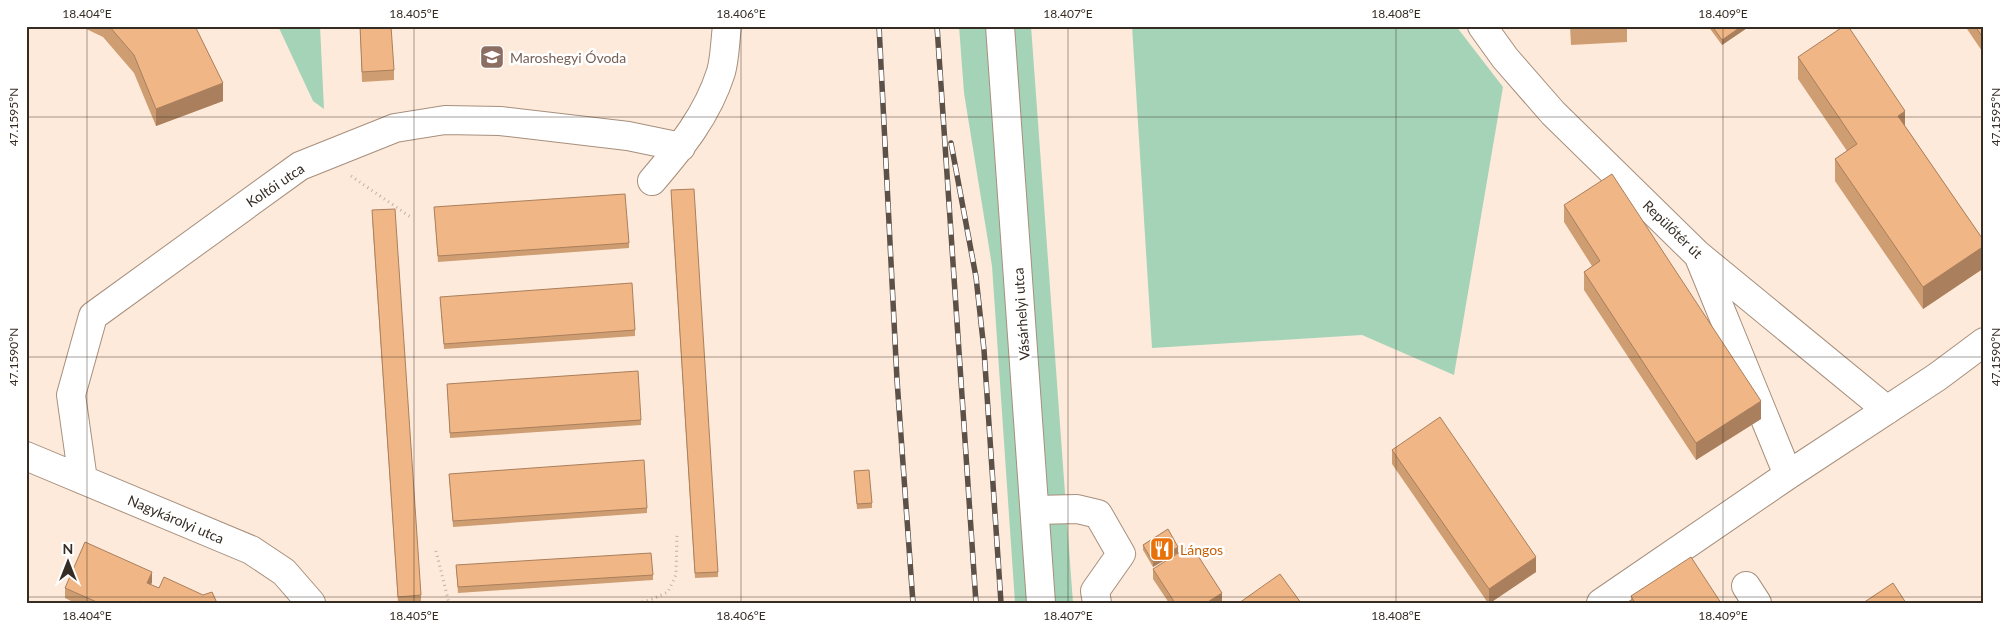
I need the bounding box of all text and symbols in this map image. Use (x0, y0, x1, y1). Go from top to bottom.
text: 18.404°E (62, 6, 112, 21)
text: 18.405°E (389, 6, 439, 21)
text: 18.406°E (716, 6, 766, 21)
text: 18.407°E (1043, 6, 1093, 21)
text: 18.408°E (1371, 6, 1421, 21)
text: 18.409°E (1698, 6, 1748, 21)
school or university icon: Maroshegyi Óvoda (479, 44, 505, 70)
place label: Maroshegyi Óvoda (510, 49, 626, 66)
text: 47.1595°N (6, 88, 21, 146)
text: 47.1595°N (1988, 88, 2003, 146)
street label: Koltói utca (243, 159, 307, 211)
street label: Repülőtér út (1640, 196, 1706, 262)
street label: Vásárhelyi utca (1009, 267, 1033, 361)
text: 47.1590°N (6, 328, 21, 386)
text: 47.1590°N (1988, 328, 2003, 386)
street label: Nagykárolyi utca (125, 491, 227, 547)
north arrow (42, 536, 92, 586)
restaurant icon: Lángos (1149, 536, 1175, 562)
text: N (63, 540, 73, 557)
place label: Lángos (1180, 541, 1223, 558)
text: 18.404°E (62, 608, 112, 623)
text: 18.405°E (389, 608, 439, 623)
text: 18.406°E (716, 608, 766, 623)
text: 18.407°E (1043, 608, 1093, 623)
text: 18.408°E (1371, 608, 1421, 623)
text: 18.409°E (1698, 608, 1748, 623)

